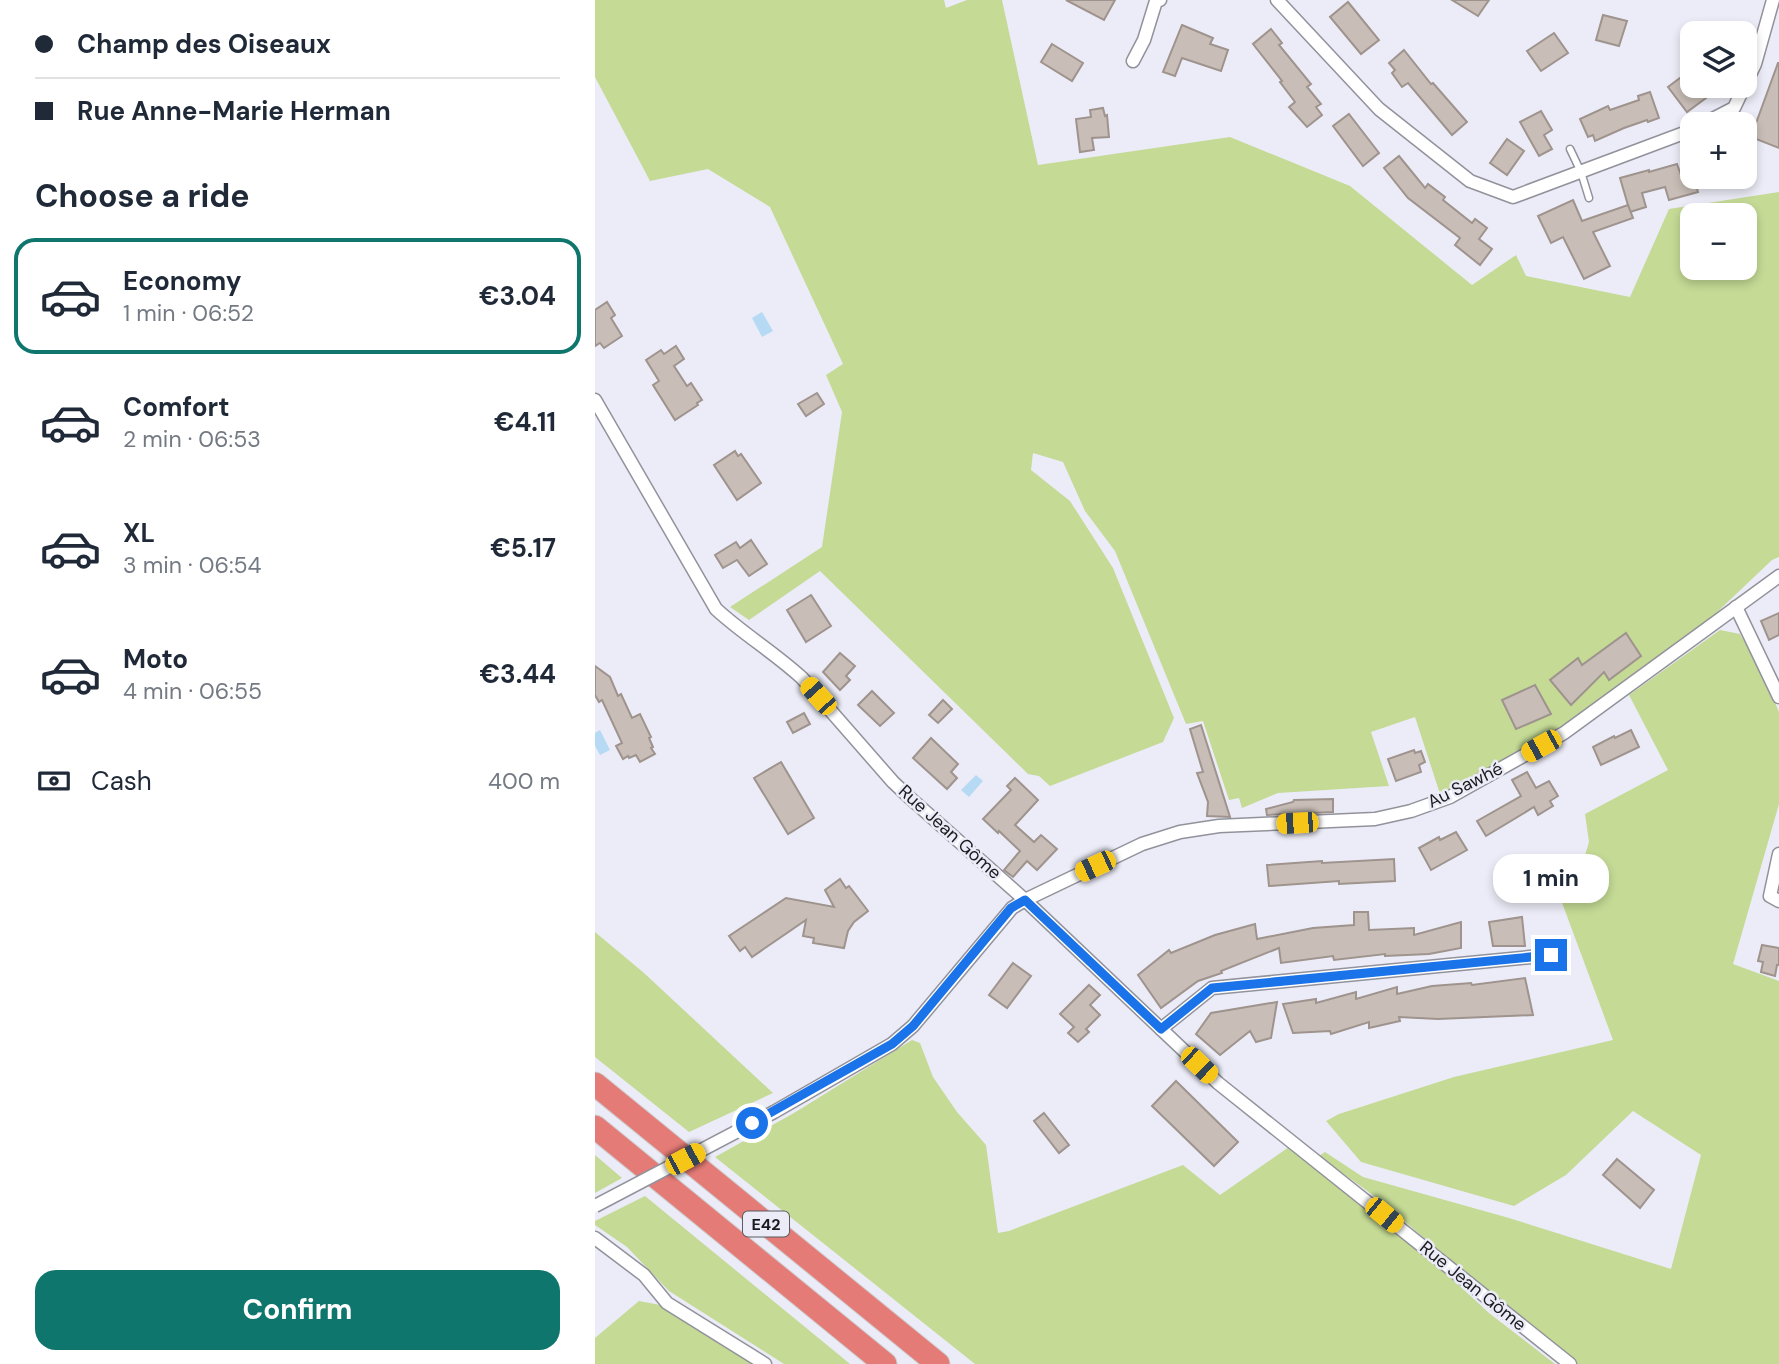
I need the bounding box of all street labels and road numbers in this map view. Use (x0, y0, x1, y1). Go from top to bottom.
street label: Au Sawhé (1423, 756, 1507, 814)
street label: Rue Jean Gôme (893, 779, 1007, 885)
road number: E42 (743, 1212, 789, 1236)
street label: Rue Jean Gôme (1415, 1236, 1531, 1336)

